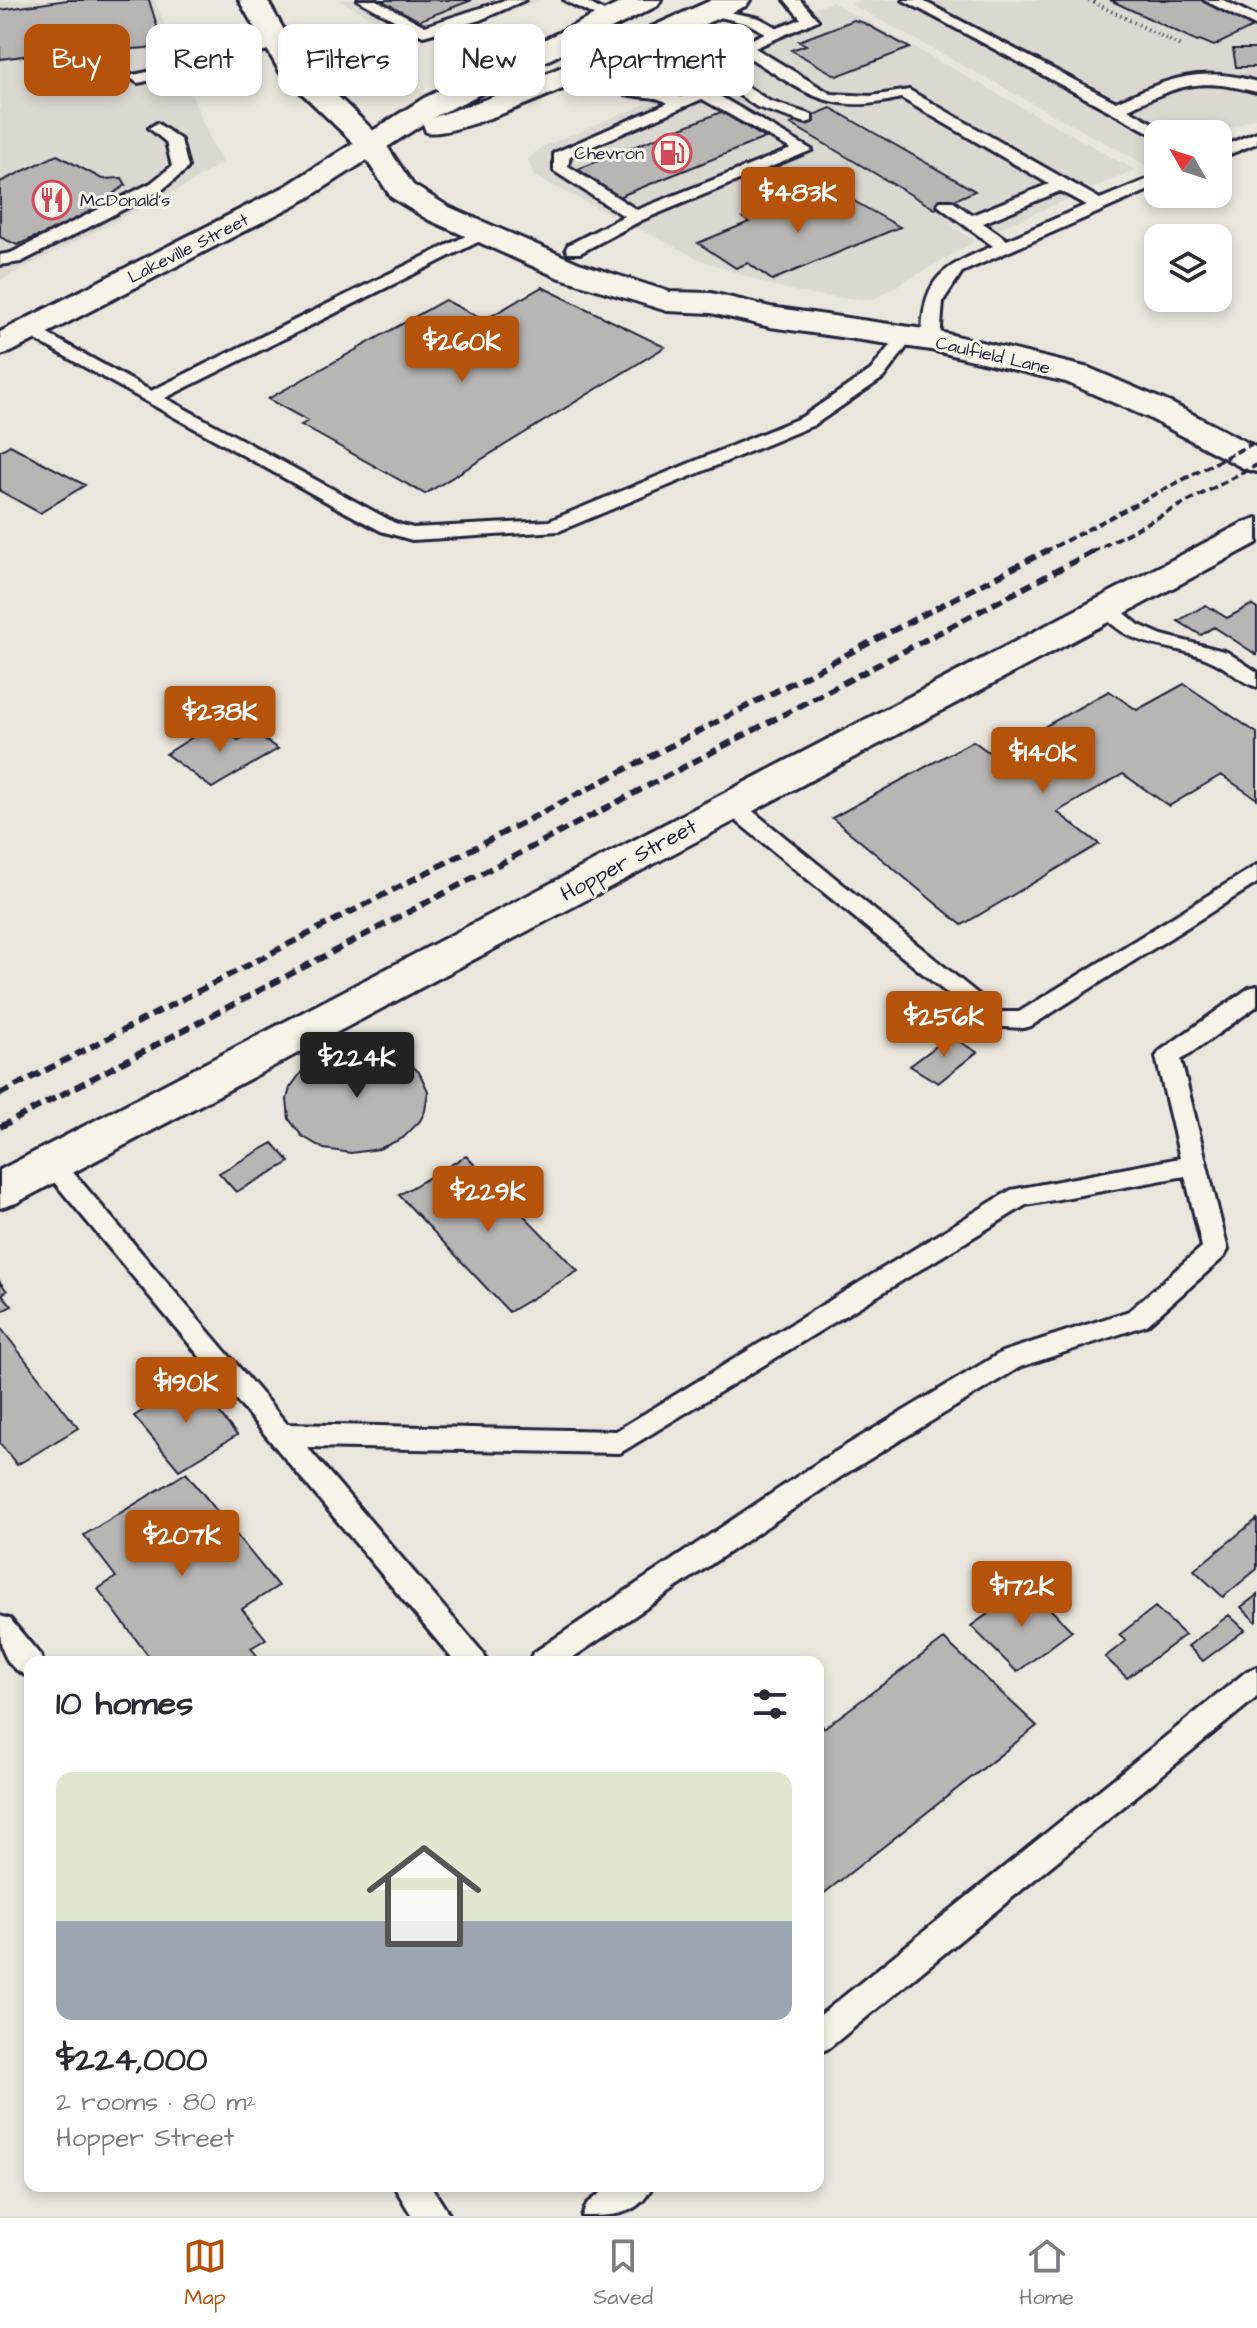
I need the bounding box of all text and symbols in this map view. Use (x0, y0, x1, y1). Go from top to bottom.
chip: Buy (24, 24, 130, 96)
chip: Rent (146, 24, 262, 96)
chip: Filters (278, 24, 418, 96)
chip: New (434, 24, 545, 96)
chip: Apartment (561, 24, 754, 96)
north arrow (1144, 120, 1232, 208)
map controls (1144, 120, 1232, 312)
fuel station icon: Chevron (651, 132, 693, 174)
place label: Chevron (574, 141, 644, 166)
pin: $483K (742, 167, 854, 235)
text: $483K (759, 175, 837, 211)
restaurant icon: McDonald's (31, 179, 73, 221)
place label: McDonald's (80, 188, 170, 213)
street label: Lakeville Street (123, 207, 254, 290)
button: layers (1144, 224, 1232, 312)
pin: $260K (406, 316, 518, 384)
text: $260K (423, 324, 501, 360)
street label: Caulfield Lane (933, 330, 1053, 381)
pin: $238K (164, 686, 276, 754)
text: $238K (182, 694, 258, 730)
pin: $140K (987, 727, 1099, 795)
text: $140K (1009, 735, 1077, 771)
street label: Hopper Street (555, 811, 703, 909)
pin: $256K (888, 991, 1000, 1059)
text: $256K (904, 999, 984, 1035)
pin: $224K (301, 1032, 413, 1100)
text: $224K (318, 1040, 396, 1076)
pin: $229K (432, 1166, 544, 1234)
text: $229K (451, 1174, 525, 1210)
pin: $190K (130, 1357, 242, 1425)
text: $190K (154, 1365, 218, 1401)
pin: $207K (126, 1510, 238, 1578)
text: $207K (143, 1518, 221, 1554)
pin: $172K (966, 1561, 1078, 1629)
text: $172K (990, 1569, 1054, 1605)
text: 10 homes (56, 1680, 193, 1728)
icon: filters (748, 1682, 792, 1726)
icon: home (352, 1824, 496, 1968)
text: $224,000 (56, 2036, 207, 2084)
text: 2 rooms · 80 m² (56, 2084, 256, 2120)
text: Hopper Street (56, 2120, 234, 2156)
tab: Map (183, 2234, 227, 2313)
tab: Saved (593, 2234, 653, 2313)
tab: Home (1019, 2234, 1074, 2313)

